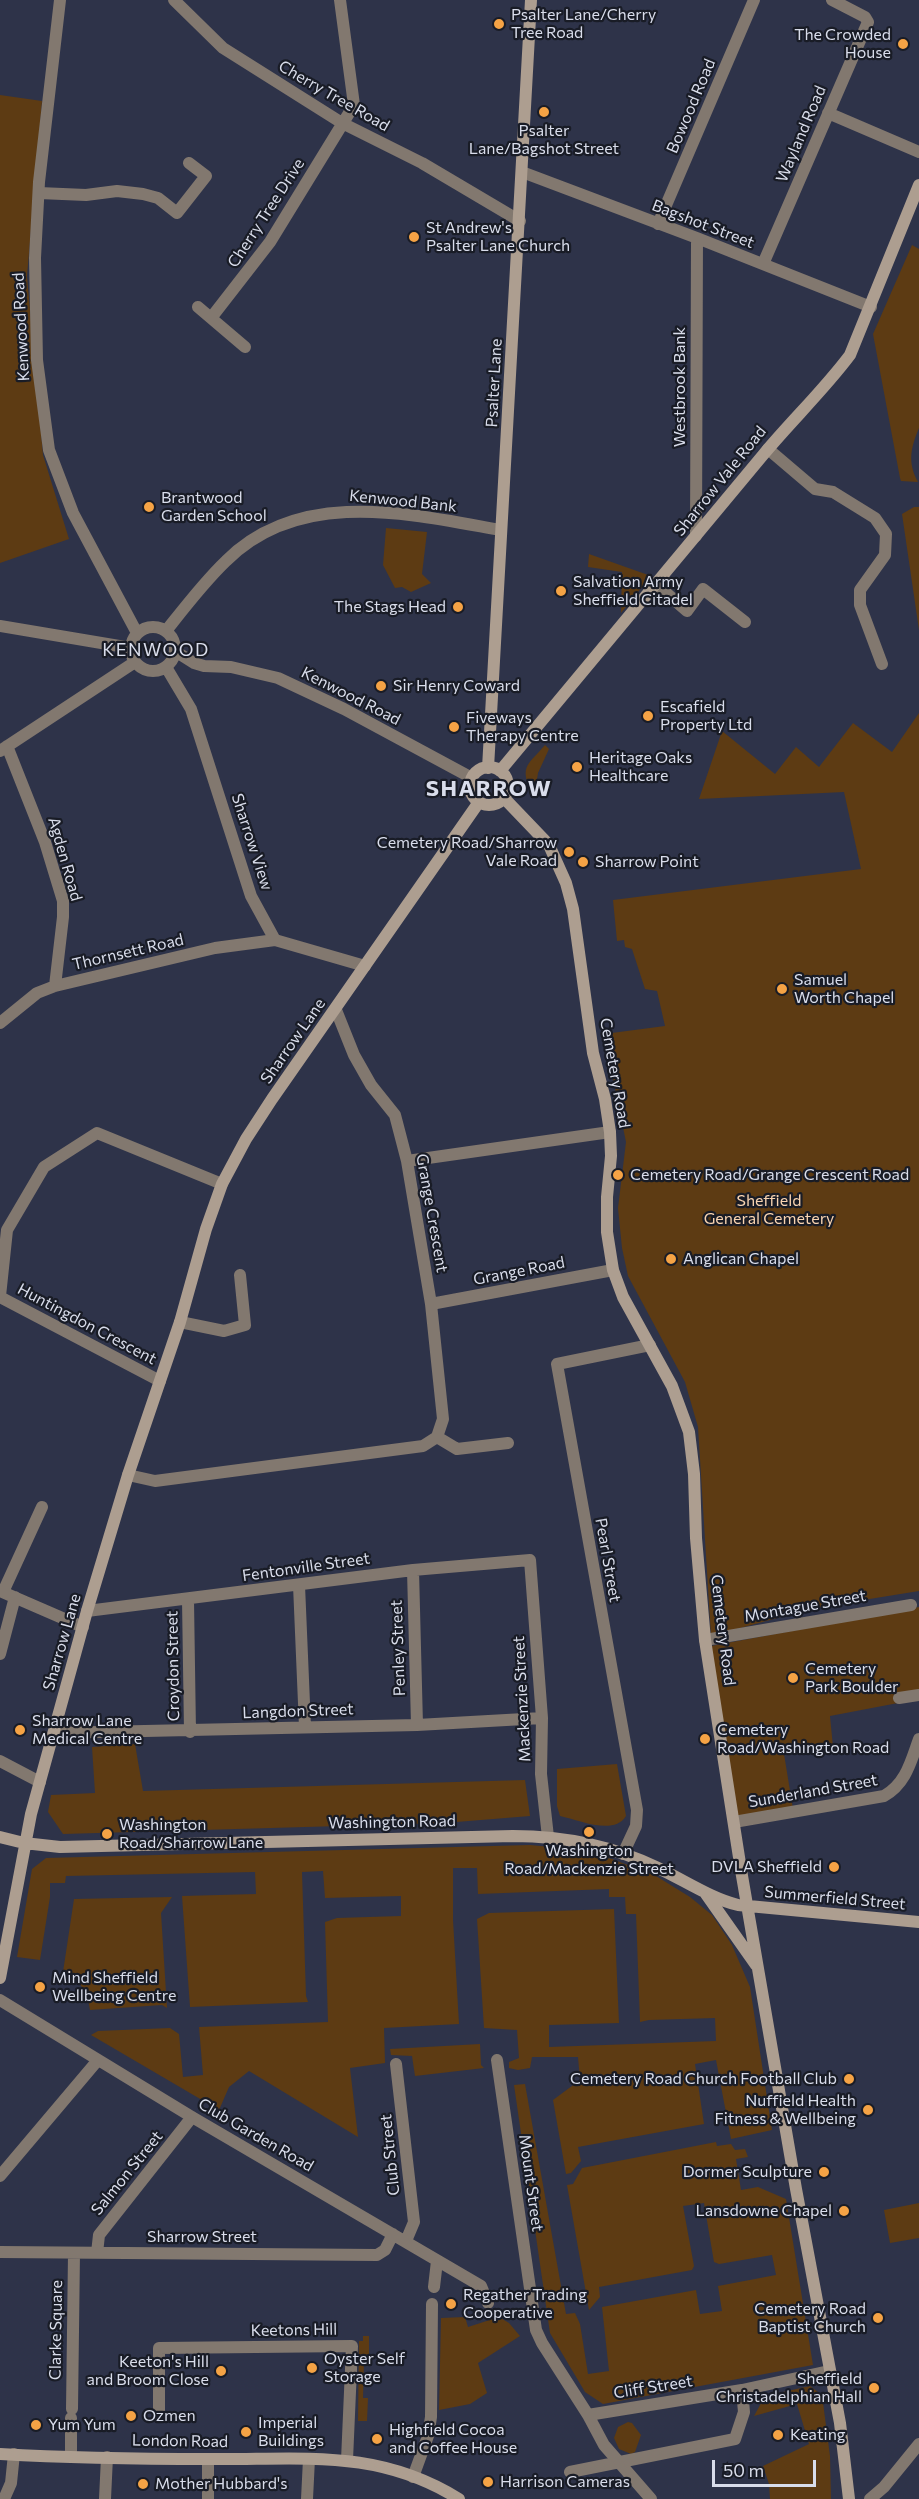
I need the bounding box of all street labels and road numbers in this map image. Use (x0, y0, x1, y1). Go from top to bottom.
street label: Cherry Tree Road (275, 56, 393, 136)
street label: Bowood Road (662, 56, 720, 156)
street label: Wayland Road (772, 83, 830, 185)
street label: Cherry Tree Drive (224, 155, 308, 271)
street label: Bagshot Street (649, 196, 757, 252)
street label: Kenwood Road (9, 272, 33, 382)
street label: Westbrook Bank (670, 327, 690, 447)
street label: Psalter Lane (482, 338, 506, 428)
street label: Sharrow Vale Road (670, 422, 770, 540)
street label: Kenwood Bank (348, 486, 458, 516)
street label: Kenwood Road (298, 663, 404, 729)
street label: Sharrow View (227, 791, 277, 893)
street label: Agden Road (44, 815, 86, 903)
street label: Thornsett Road (70, 930, 186, 974)
street label: Sharrow Lane (257, 995, 329, 1087)
street label: Cemetery Road (596, 1016, 634, 1130)
street label: Grange Crescent (412, 1152, 452, 1274)
street label: Grange Road (472, 1253, 566, 1289)
street label: Huntingdon Crescent (14, 1279, 160, 1369)
street label: Pearl Street (591, 1516, 625, 1604)
street label: Fentonville Street (241, 1549, 371, 1585)
street label: Cemetery Road (707, 1573, 739, 1687)
street label: Montague Street (743, 1586, 867, 1626)
street label: Sharrow Lane (39, 1591, 85, 1693)
street label: Penley Street (387, 1600, 409, 1696)
street label: Croydon Street (162, 1610, 184, 1722)
street label: Mackenzie Street (509, 1636, 535, 1762)
street label: Langdon Street (242, 1699, 354, 1723)
street label: Sunderland Street (747, 1770, 879, 1812)
street label: Washington Road (328, 1811, 456, 1833)
street label: Summerfield Street (764, 1882, 906, 1914)
street label: Club Garden Road (195, 2094, 317, 2176)
street label: Club Street (376, 2113, 404, 2197)
street label: Salmon Street (87, 2127, 167, 2219)
street label: Mount Street (515, 2133, 547, 2233)
street label: Sharrow Street (147, 2227, 257, 2247)
street label: Clarke Square (46, 2280, 66, 2380)
street label: Keetons Hill (250, 2320, 338, 2340)
street label: Cliff Street (612, 2371, 694, 2403)
street label: London Road (132, 2431, 228, 2451)

